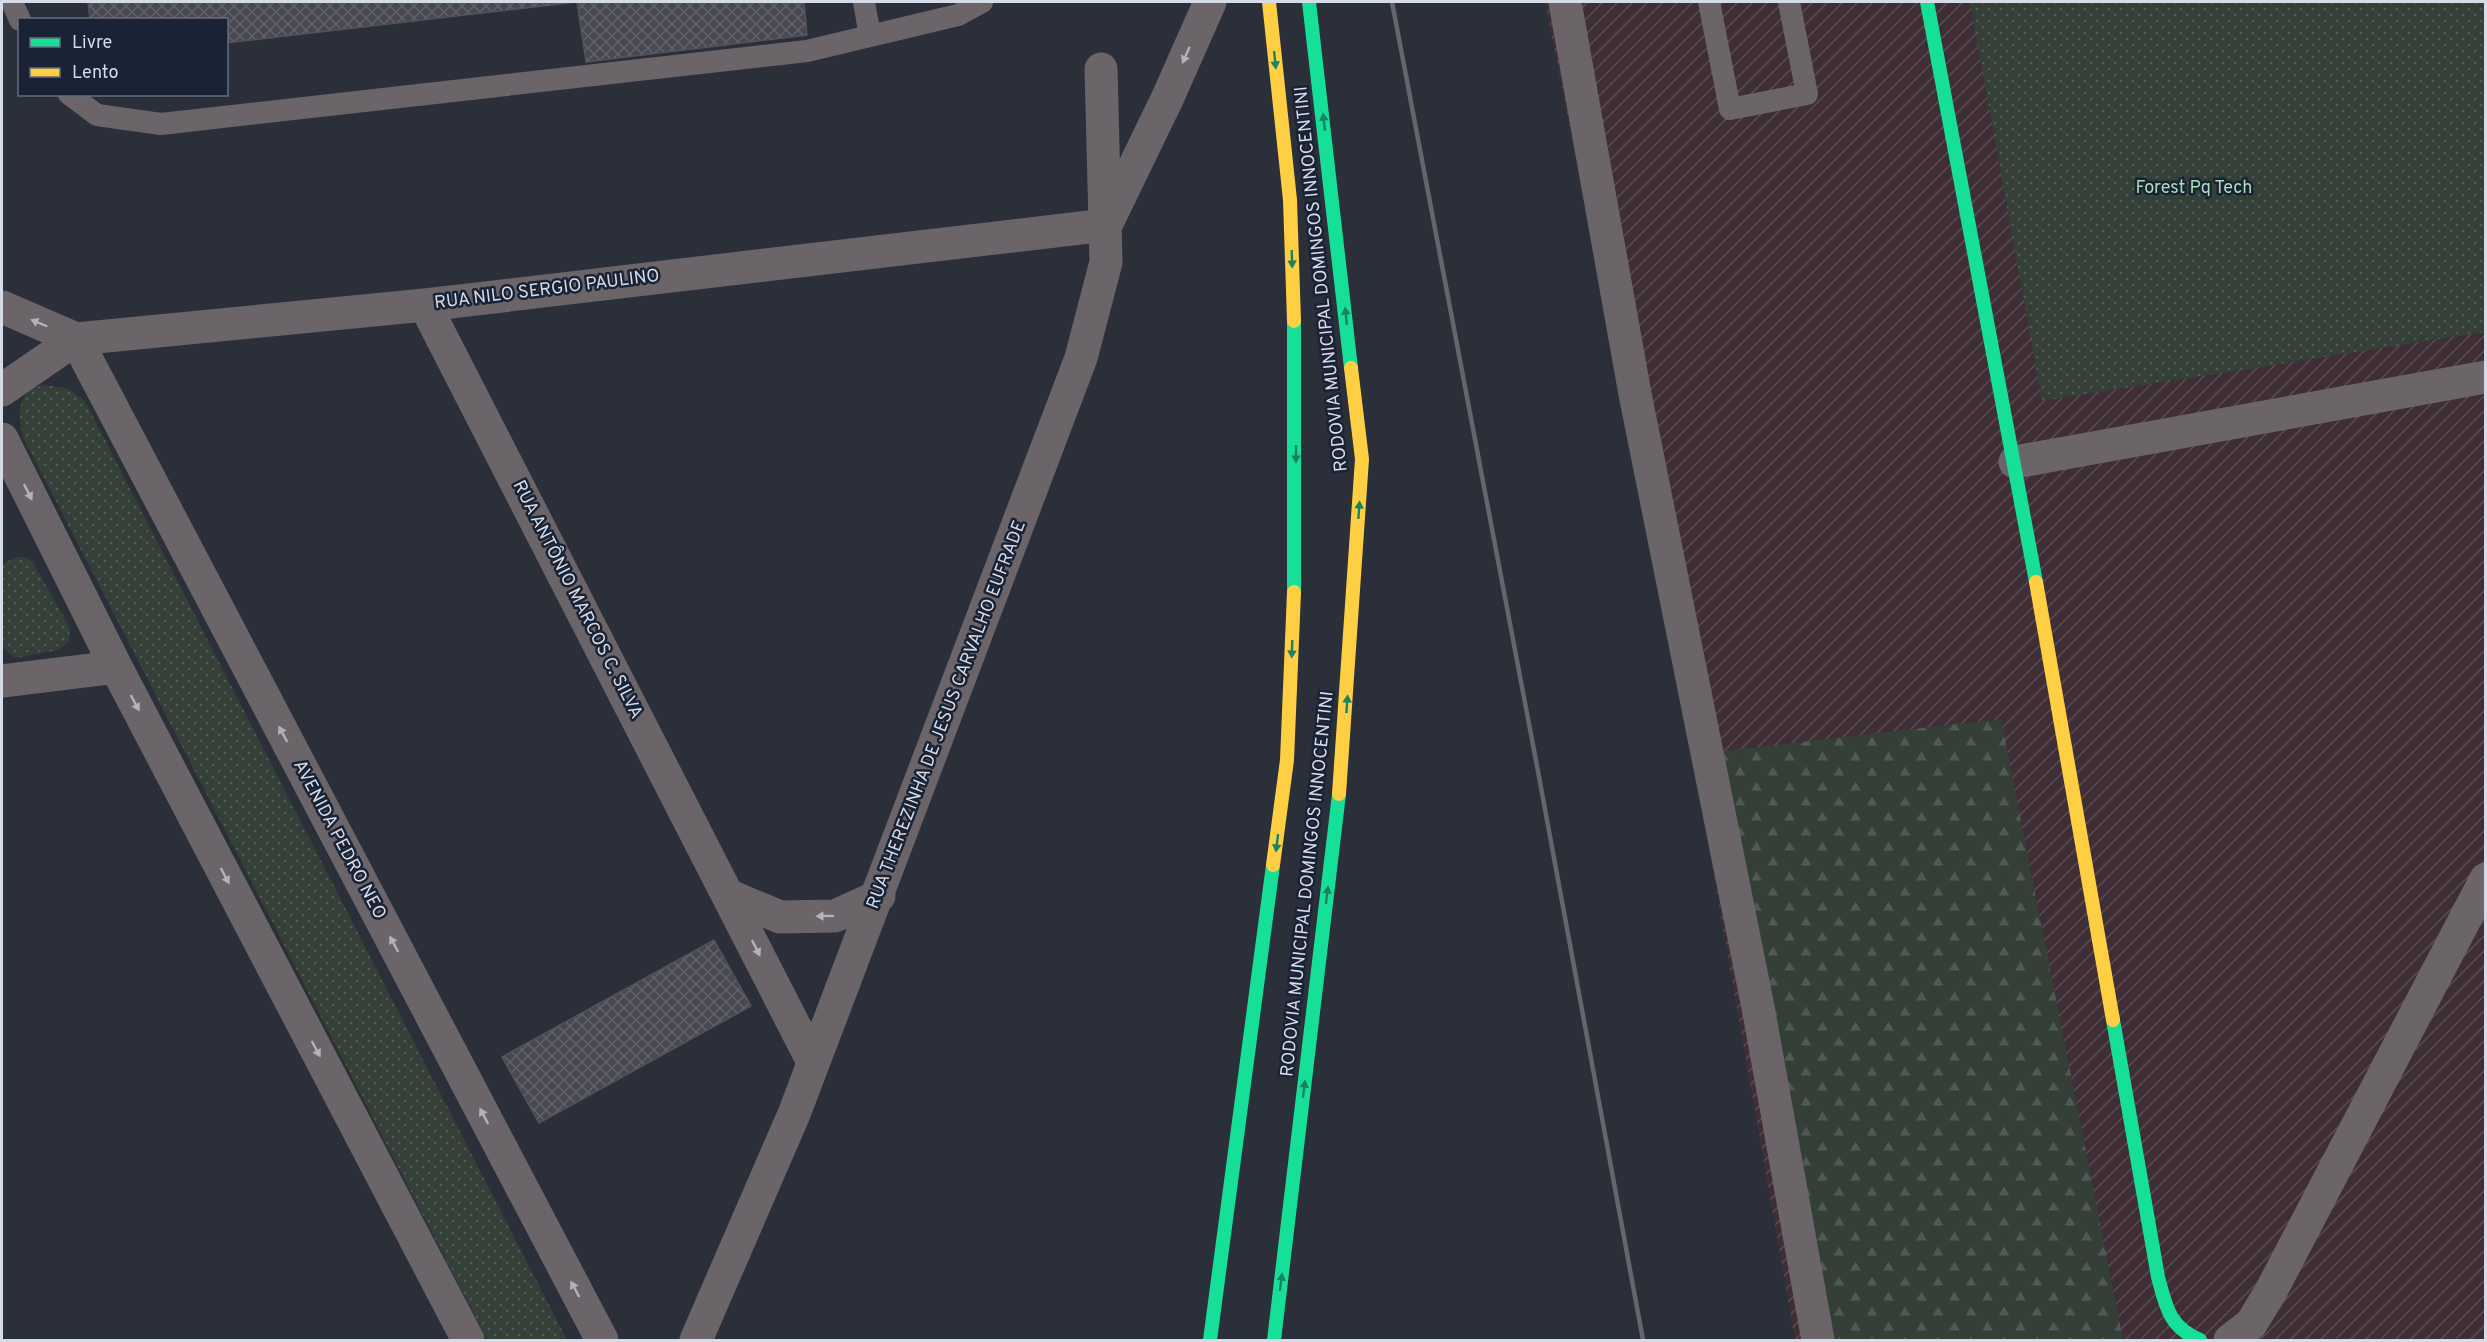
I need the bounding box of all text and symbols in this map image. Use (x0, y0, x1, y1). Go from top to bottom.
legend (18, 18, 228, 96)
text: Livre (72, 32, 112, 55)
one-way arrow (1181, 46, 1190, 64)
one-way arrow (1270, 50, 1280, 69)
text: Lento (72, 62, 118, 85)
street label: RODOVIA MUNICIPAL DOMINGOS INNOCENTINI (1290, 85, 1354, 473)
one-way arrow (1319, 112, 1329, 131)
park label: Forest Pq Tech (2135, 177, 2253, 200)
one-way arrow (1287, 249, 1297, 268)
street label: RUA NILO SERGIO PAULINO (433, 265, 661, 315)
one-way arrow (1341, 306, 1351, 325)
one-way arrow (29, 318, 47, 328)
one-way arrow (1291, 444, 1301, 463)
street label: RUA ANTÔNIO MARCOS C. SILVA (507, 476, 649, 723)
one-way arrow (23, 483, 32, 500)
one-way arrow (1355, 500, 1364, 519)
street label: RUA THEREZINHA DE JESUS CARVALHO EUFRADE (862, 517, 1032, 913)
one-way arrow (1288, 639, 1297, 658)
street label: RODOVIA MUNICIPAL DOMINGOS INNOCENTINI (1276, 690, 1340, 1078)
one-way arrow (130, 695, 140, 712)
one-way arrow (1342, 695, 1352, 714)
one-way arrow (278, 725, 288, 742)
street label: AVENIDA PEDRO NEO (287, 756, 391, 924)
one-way arrow (1272, 833, 1282, 852)
one-way arrow (220, 868, 230, 885)
one-way arrow (1323, 886, 1332, 905)
one-way arrow (815, 912, 834, 921)
one-way arrow (389, 935, 398, 952)
one-way arrow (752, 940, 761, 957)
one-way arrow (311, 1040, 321, 1057)
one-way arrow (1299, 1079, 1309, 1098)
one-way arrow (479, 1107, 489, 1124)
one-way arrow (1276, 1273, 1286, 1292)
one-way arrow (570, 1280, 580, 1297)

